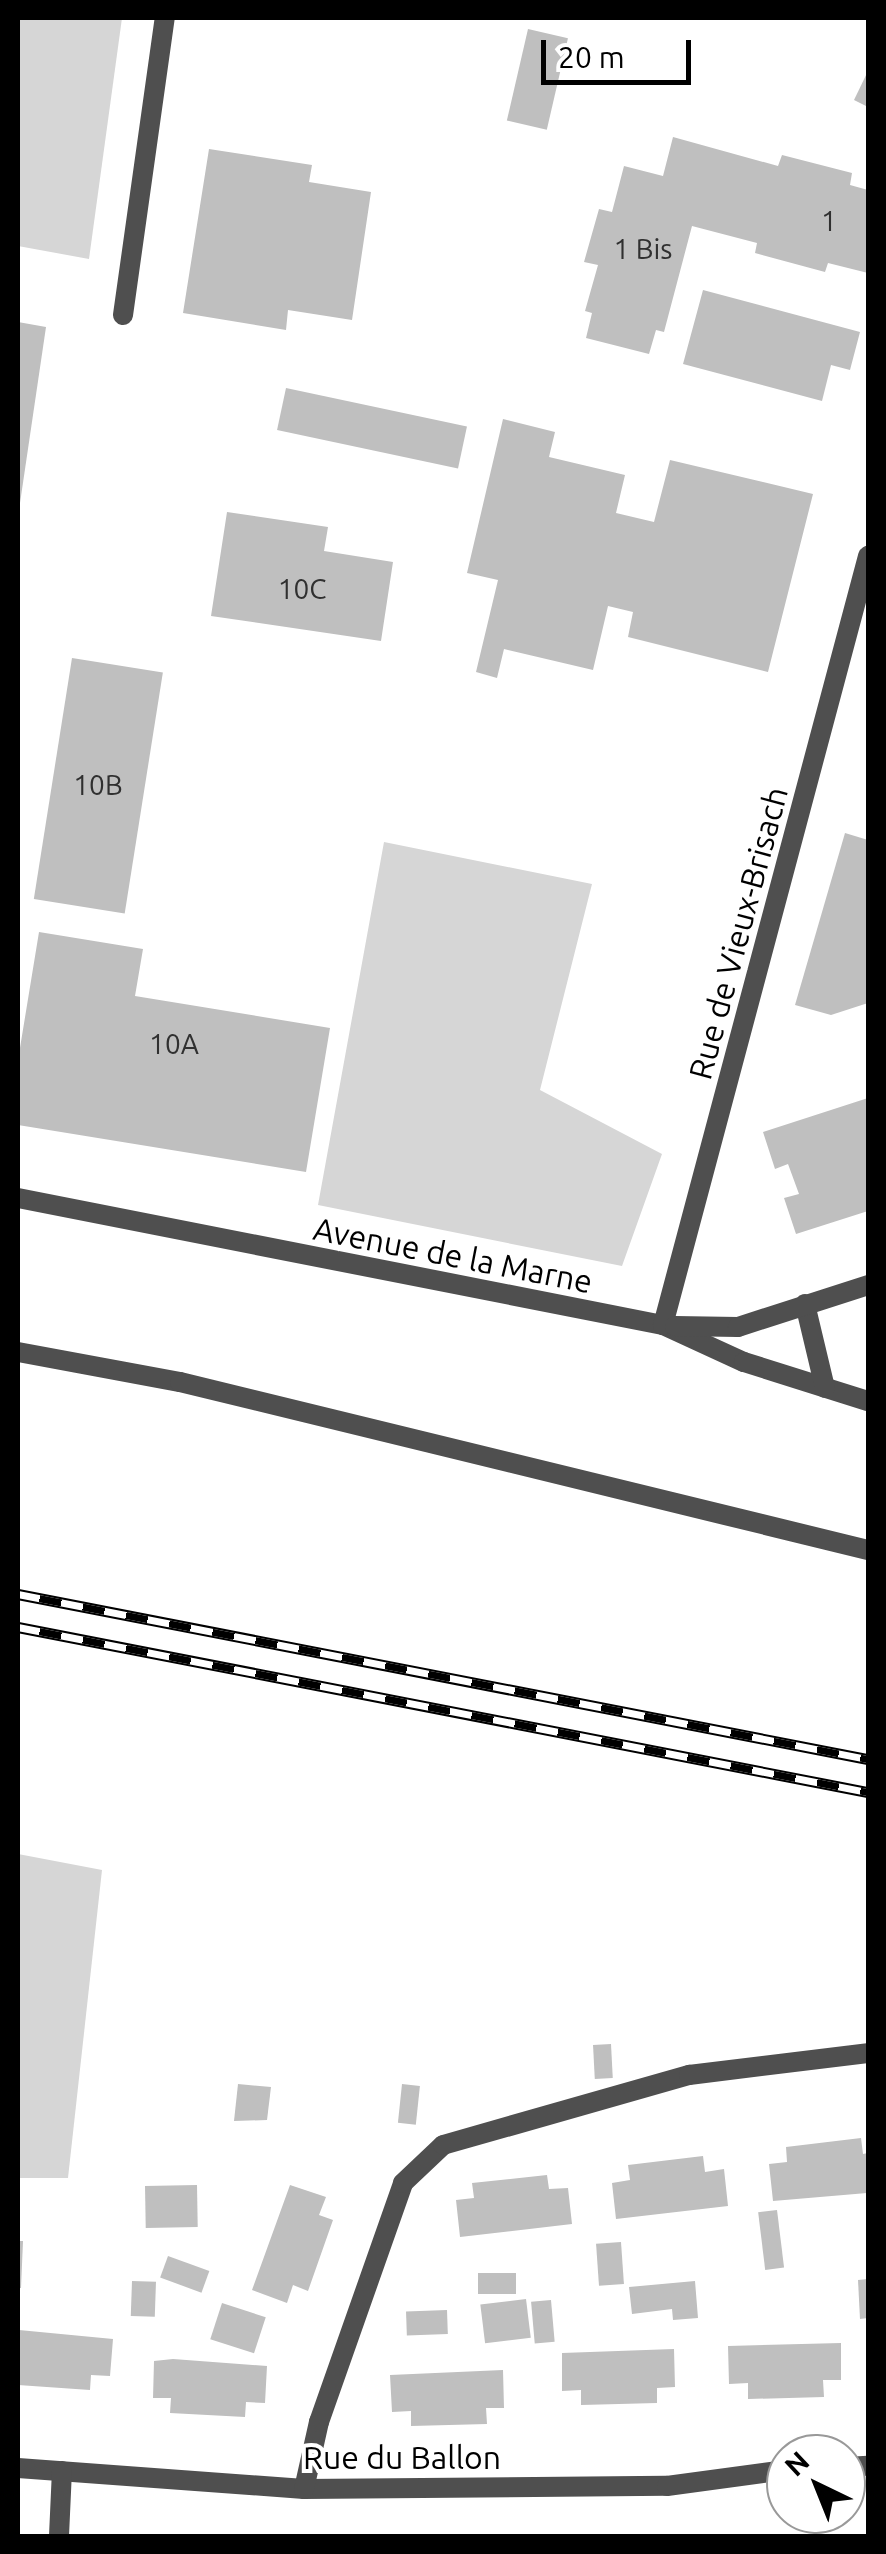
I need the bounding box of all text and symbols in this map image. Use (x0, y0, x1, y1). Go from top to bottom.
scale bar (546, 20, 696, 82)
text: 20 m (558, 40, 625, 74)
house number: 1 (821, 204, 837, 238)
house number: 1 Bis (614, 232, 672, 266)
house number: 10C (278, 572, 326, 606)
house number: 10B (73, 768, 123, 802)
street label: Rue de Vieux-Brisach (680, 783, 796, 1083)
house number: 10A (149, 1027, 199, 1061)
street label: Avenue de la Marne (310, 1209, 596, 1301)
north arrow (766, 2434, 866, 2534)
street label: Rue du Ballon (303, 2438, 501, 2476)
text: N (778, 2445, 815, 2482)

